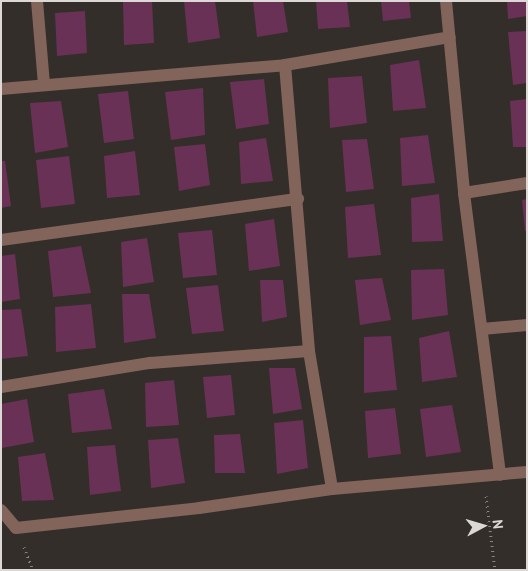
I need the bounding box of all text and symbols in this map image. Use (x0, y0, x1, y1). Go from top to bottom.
north arrow (458, 501, 508, 551)
text: N (488, 519, 507, 530)

